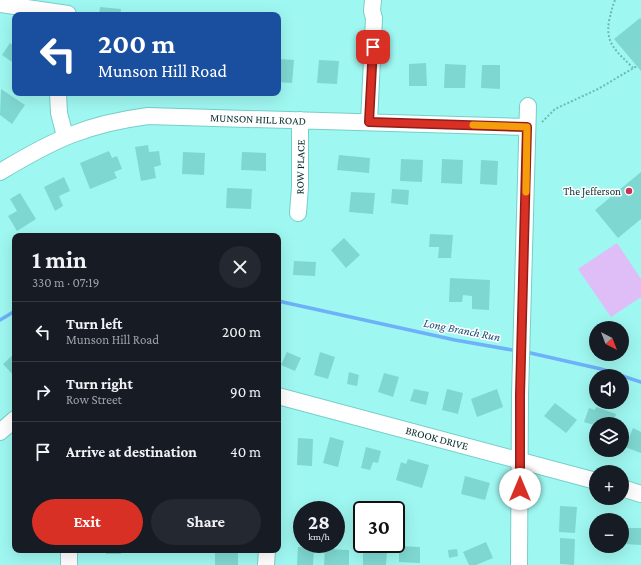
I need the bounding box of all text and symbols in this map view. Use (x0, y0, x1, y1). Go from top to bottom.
icon: left (32, 28, 84, 80)
text: 200 m (98, 28, 175, 59)
pin (356, 30, 390, 64)
icon: arrive (362, 36, 384, 58)
text: Munson Hill Road (98, 61, 227, 81)
street label: MUNSON HILL ROAD (210, 111, 306, 127)
street label: ROW PLACE (294, 139, 306, 195)
place label: The Jefferson (563, 185, 621, 198)
marker: The Jefferson (624, 186, 634, 196)
text: 1 min (32, 246, 87, 273)
button: close (219, 246, 261, 288)
text: 330 m · 07:19 (32, 275, 99, 290)
text: Turn left (66, 316, 122, 332)
water label: Long Branch Run (422, 316, 502, 344)
icon: left (32, 321, 54, 343)
north arrow (589, 321, 629, 361)
map controls (589, 321, 629, 553)
text: 200 m (222, 324, 261, 340)
text: Munson Hill Road (66, 332, 159, 347)
button: sound (589, 369, 629, 409)
text: Turn right (66, 376, 133, 392)
icon: right (32, 381, 54, 403)
text: 90 m (230, 384, 261, 400)
text: Row Street (66, 392, 122, 407)
button: layers (589, 417, 629, 457)
street label: BROOK DRIVE (404, 424, 470, 452)
icon: arrive (32, 441, 54, 463)
text: Arrive at destination (66, 444, 197, 460)
text: 40 m (230, 444, 261, 460)
button: + (589, 465, 629, 505)
position arrow (499, 468, 541, 510)
button: Exit (32, 499, 143, 545)
button: Share (151, 499, 261, 545)
speed limit sign: 30 (353, 501, 405, 553)
text: 28 (308, 511, 330, 533)
button: − (589, 513, 629, 553)
text: km/h (308, 531, 330, 542)

